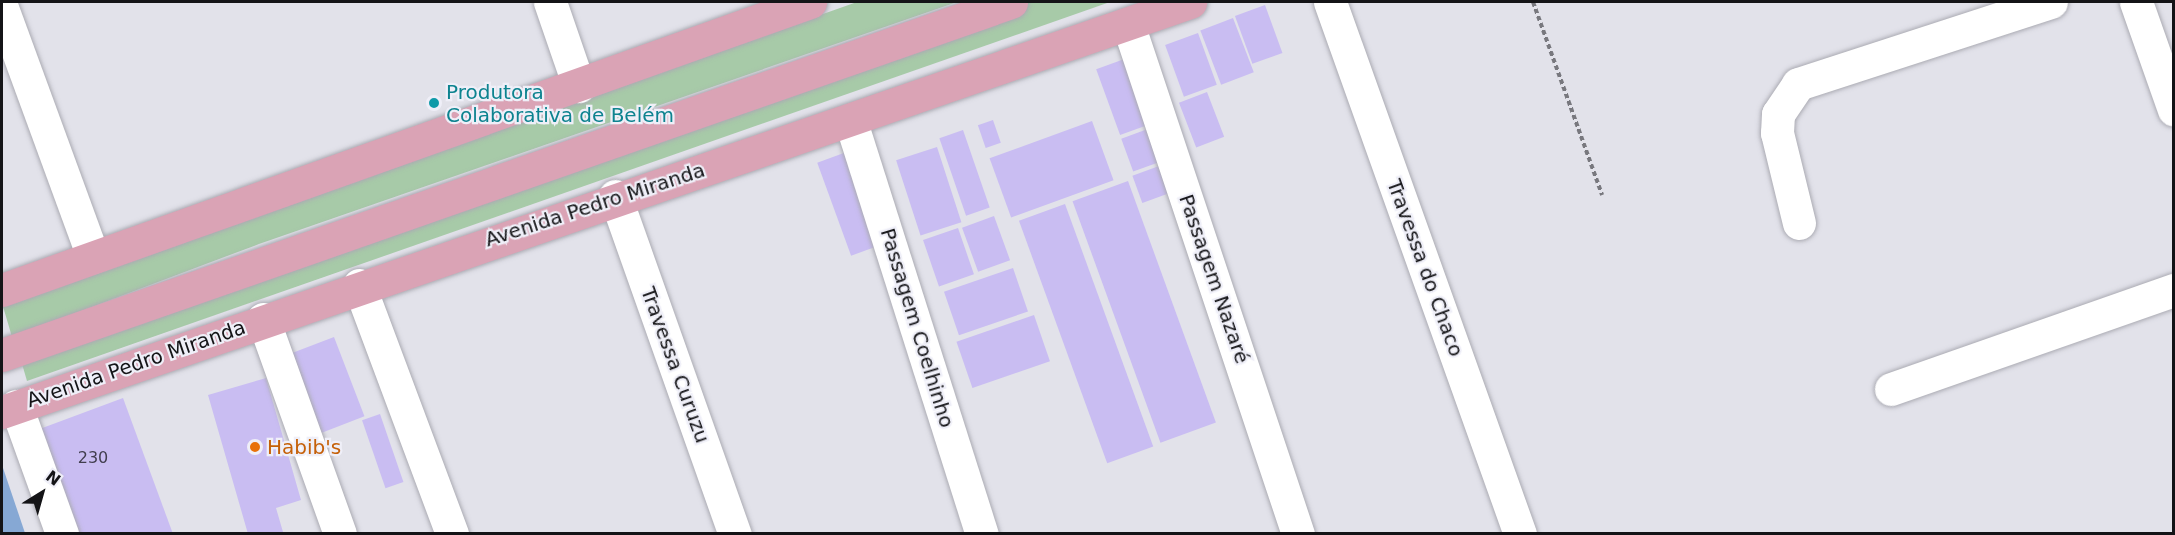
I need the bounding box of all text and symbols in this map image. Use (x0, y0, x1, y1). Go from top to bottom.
place label: Produtora Colaborativa de Belém (446, 80, 674, 127)
marker: Produtora Colaborativa de Belém (427, 96, 441, 110)
street label: Avenida Pedro Miranda (482, 158, 708, 252)
street label: Travessa do Chaco (1382, 176, 1468, 360)
street label: Passagem Nazaré (1174, 191, 1254, 367)
street label: Passagem Coelhinho (875, 225, 959, 431)
street label: Travessa Curuzu (636, 284, 714, 446)
street label: Avenida Pedro Miranda (23, 315, 249, 413)
place label: Habib's (267, 435, 341, 459)
marker: Habib's (248, 440, 262, 454)
house number: 230 (78, 448, 108, 468)
north arrow (12, 463, 72, 523)
text: N (42, 467, 64, 490)

